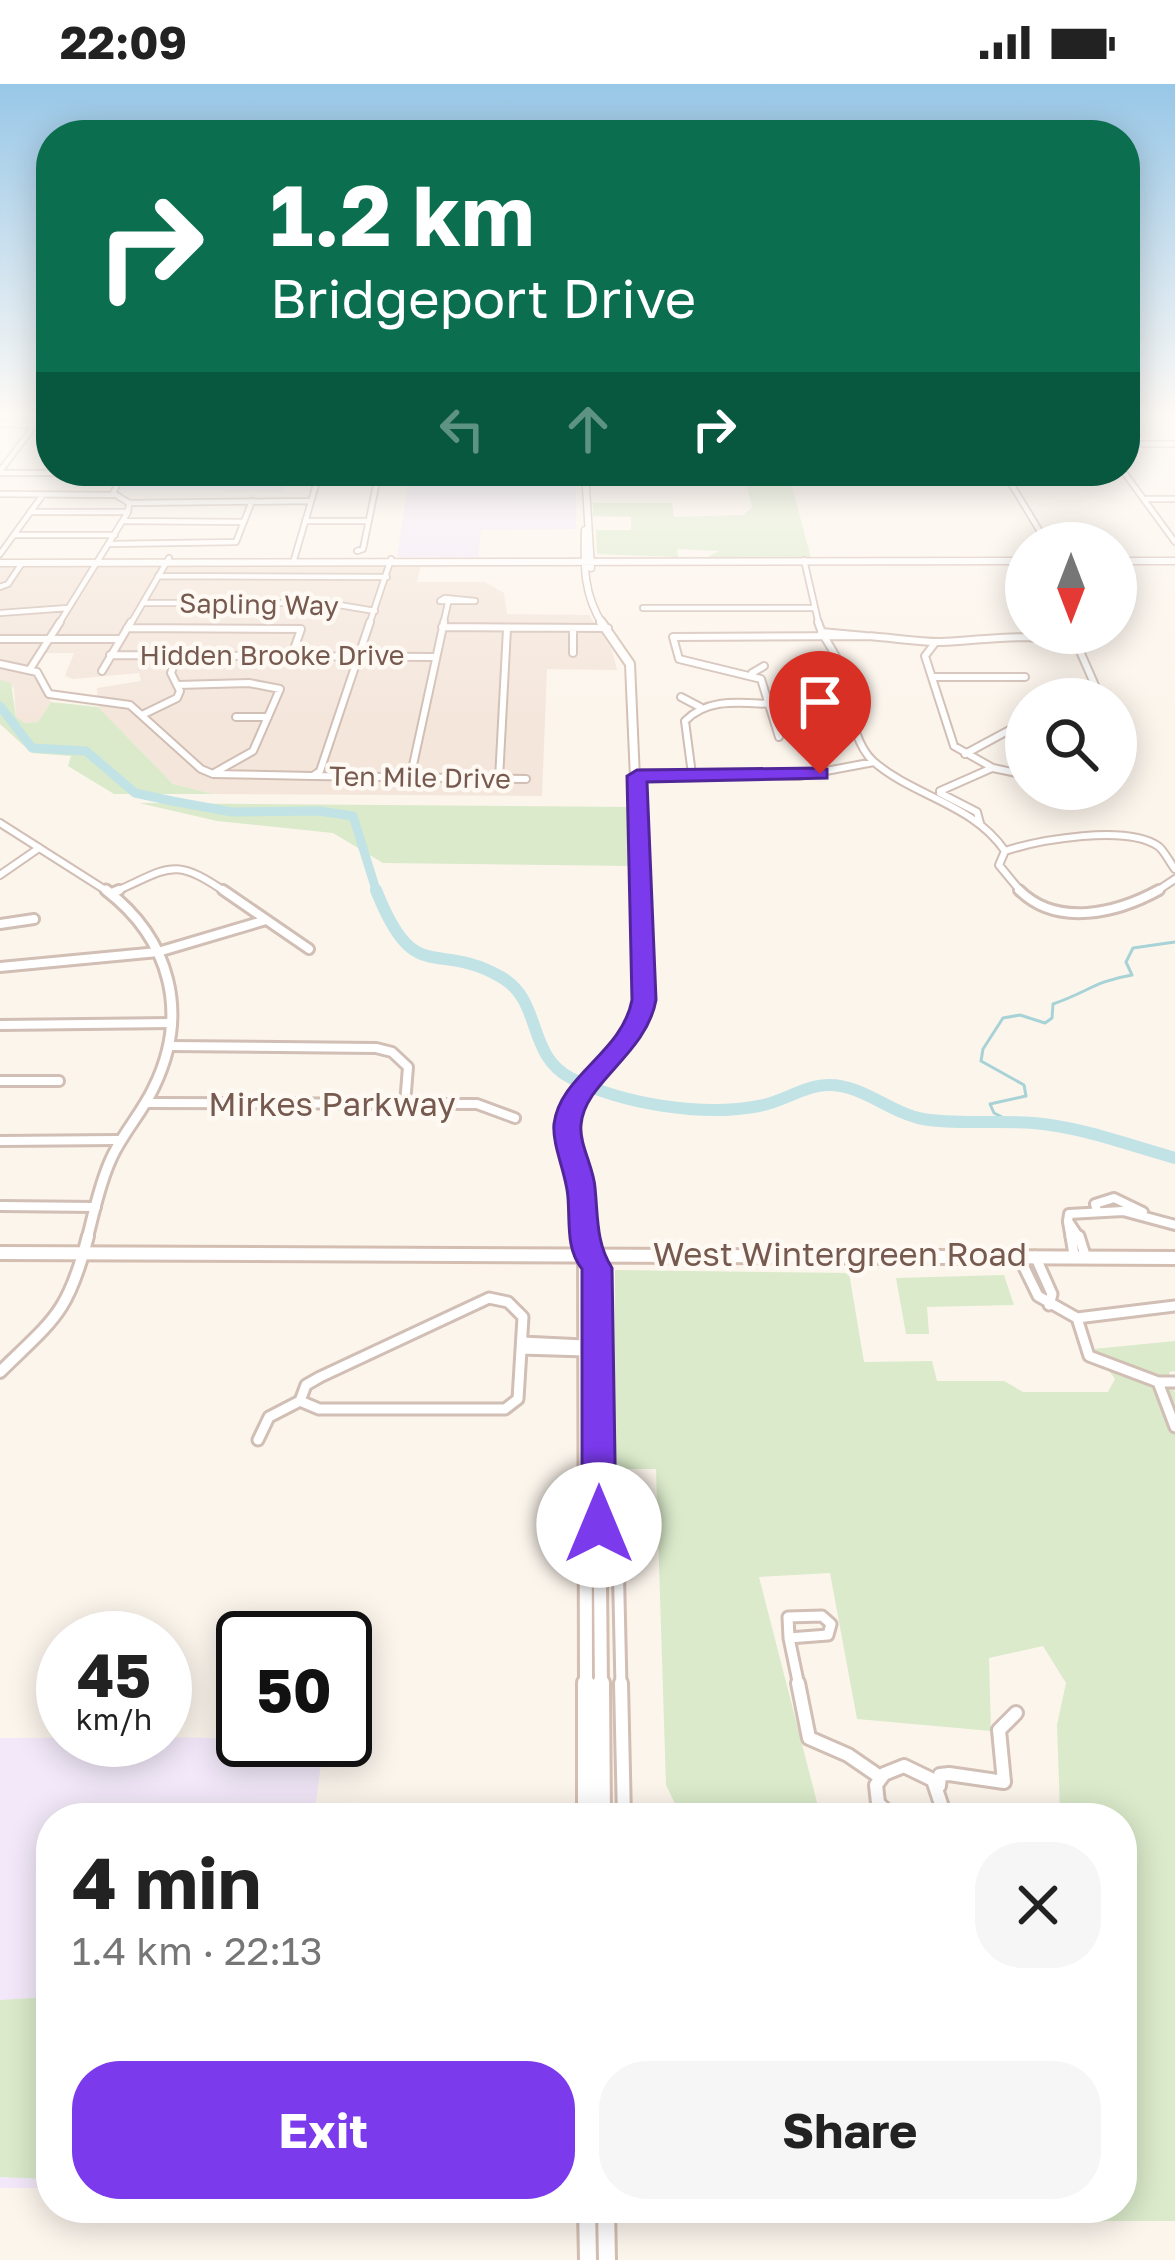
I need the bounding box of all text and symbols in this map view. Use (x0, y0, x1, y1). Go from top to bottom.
text: 22:09 (60, 15, 187, 69)
text: 1.2 km (270, 164, 535, 264)
icon: right (72, 168, 228, 324)
text: Bridgeport Drive (270, 265, 696, 330)
icon: left (429, 396, 495, 462)
icon: ahead (555, 396, 621, 462)
icon: right (681, 396, 747, 462)
north arrow (1005, 522, 1137, 654)
map controls (1005, 522, 1137, 810)
street label: Sapling Way (179, 587, 339, 621)
street label: Hidden Brooke Drive (140, 639, 404, 671)
pin (769, 651, 871, 774)
icon: arrive (787, 669, 853, 735)
button: search (1005, 678, 1137, 810)
street label: Ten Mile Drive (329, 759, 511, 795)
street label: Mirkes Parkway (208, 1084, 456, 1123)
street label: West Wintergreen Road (653, 1234, 1027, 1273)
position arrow (536, 1462, 662, 1588)
speed limit sign: 50 (216, 1611, 372, 1767)
text: 45 (77, 1638, 151, 1710)
text: km/h (76, 1701, 152, 1737)
text: 4 min (72, 1838, 261, 1925)
button: close (975, 1842, 1101, 1968)
text: 1.4 km · 22:13 (72, 1927, 323, 1974)
button: Exit (72, 2061, 575, 2199)
button: Share (599, 2061, 1101, 2199)

